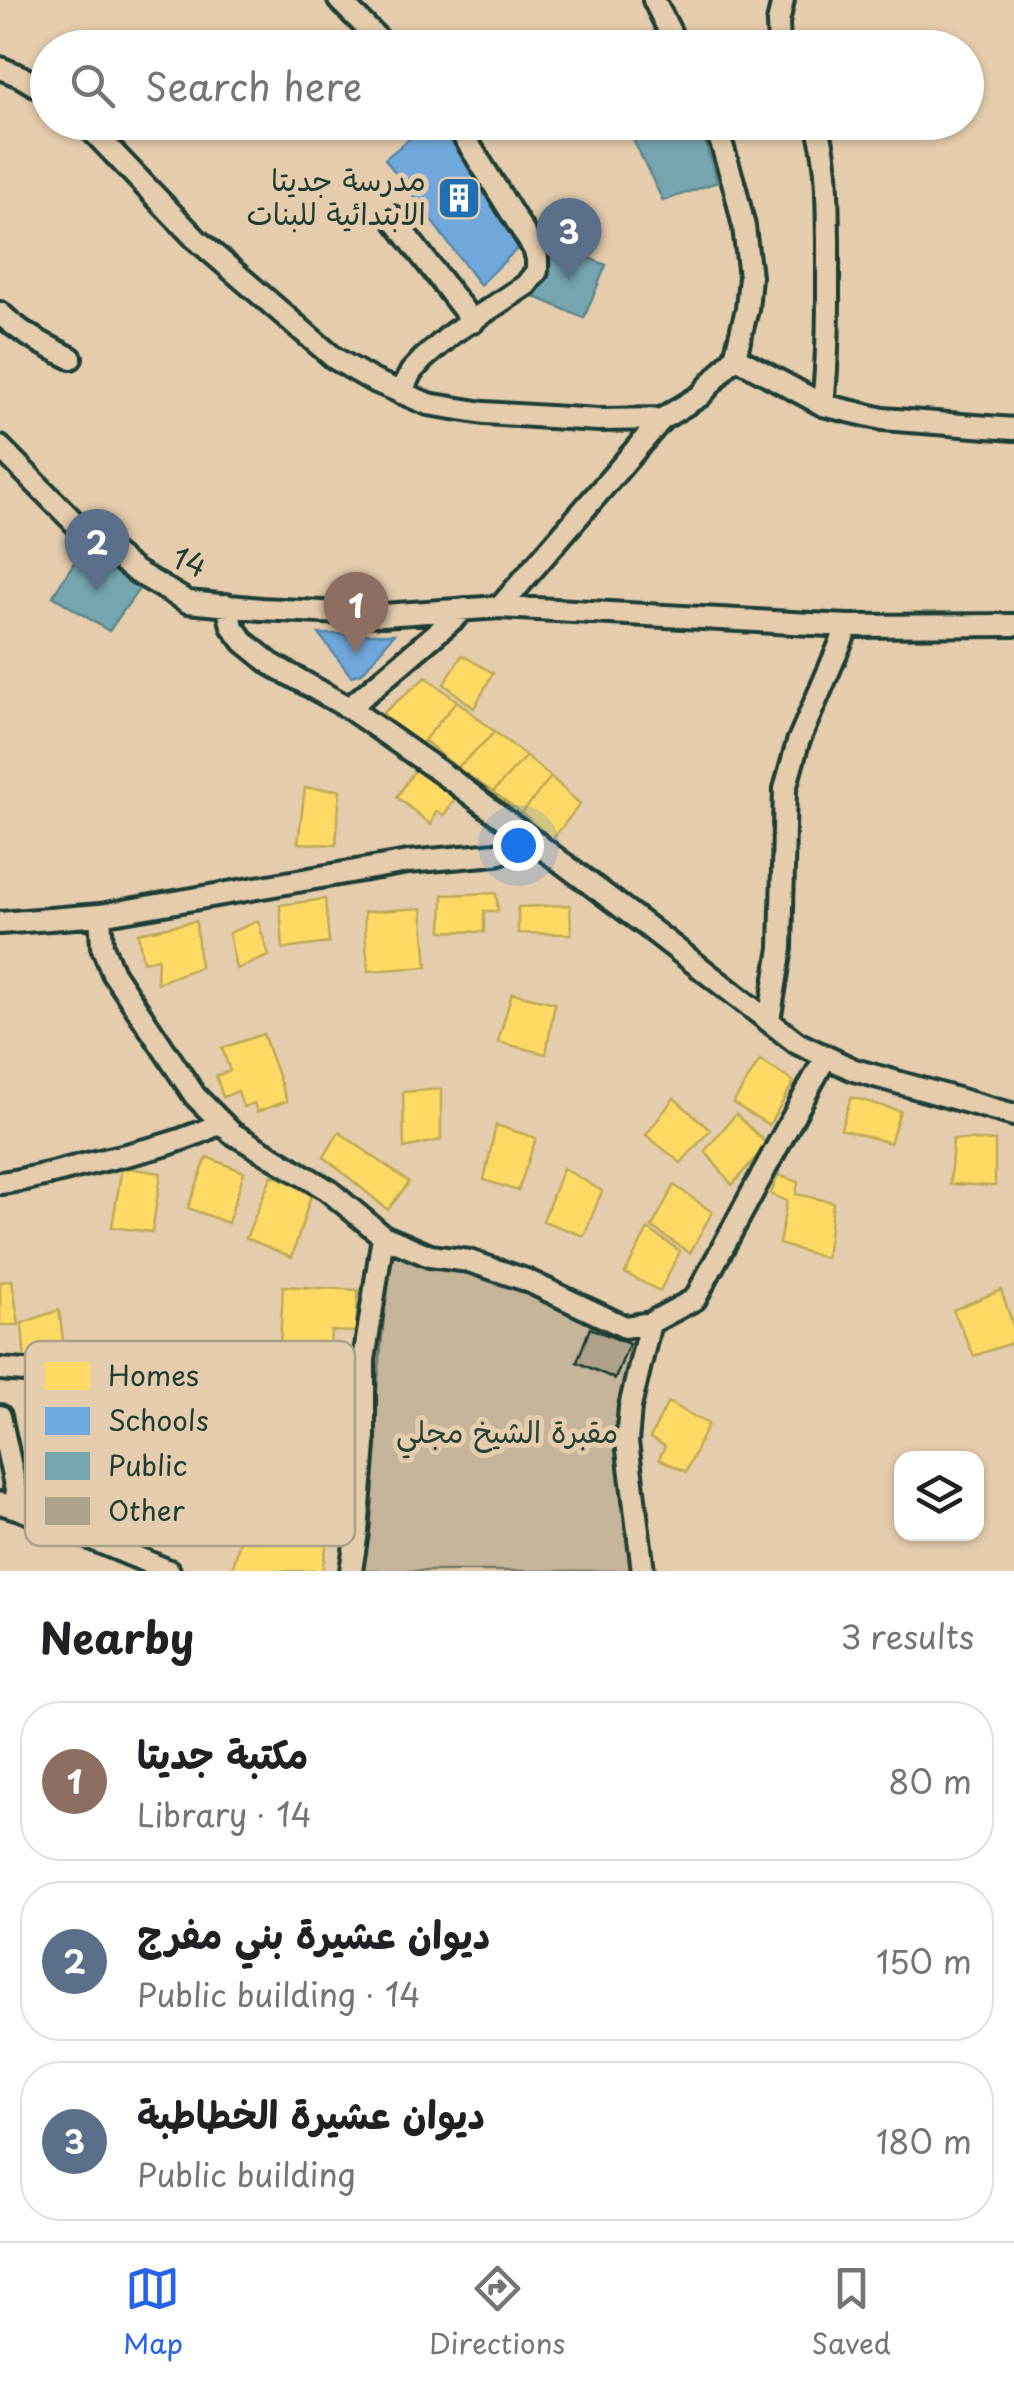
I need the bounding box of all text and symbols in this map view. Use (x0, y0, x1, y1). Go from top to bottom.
search box (30, 30, 984, 140)
text: Search here (145, 57, 362, 114)
icon: search (65, 58, 120, 113)
place label: مدرسة جديتا الابتدائية للبنات (246, 156, 426, 235)
building icon: مدرسة جديتا الابتدائية للبنات (436, 175, 482, 221)
pin: 3 (536, 198, 602, 280)
pin: 2 (64, 508, 130, 591)
street label: 14 (166, 534, 214, 588)
pin: 1 (324, 572, 388, 654)
your location (493, 820, 544, 871)
legend (25, 1341, 355, 1546)
text: Homes (108, 1353, 199, 1396)
text: Schools (108, 1398, 209, 1441)
park label: مقبرة الشيخ مجلي (396, 1408, 618, 1459)
text: Public (108, 1443, 187, 1486)
map controls (894, 1451, 984, 1541)
button: layers (894, 1451, 984, 1541)
text: Other (108, 1488, 185, 1531)
text: Nearby (40, 1605, 194, 1668)
text: 3 results (840, 1612, 974, 1660)
text: مكتبة جديتا (137, 1725, 308, 1782)
text: 1 (67, 1757, 82, 1805)
text: 80 m (888, 1757, 972, 1805)
text: Library · 14 (137, 1790, 312, 1838)
text: ديوان عشيرة بني مفرج (137, 1905, 490, 1962)
text: 2 (63, 1937, 86, 1985)
text: 150 m (876, 1937, 972, 1985)
text: Public building · 14 (137, 1970, 421, 2018)
text: ديوان عشيرة الخطاطبة (137, 2085, 485, 2142)
text: 3 (64, 2117, 85, 2165)
text: 180 m (876, 2117, 972, 2165)
text: Public building (137, 2150, 356, 2198)
tab: Map (123, 2261, 183, 2364)
tab: Directions (429, 2261, 565, 2364)
tab: Saved (811, 2261, 891, 2364)

